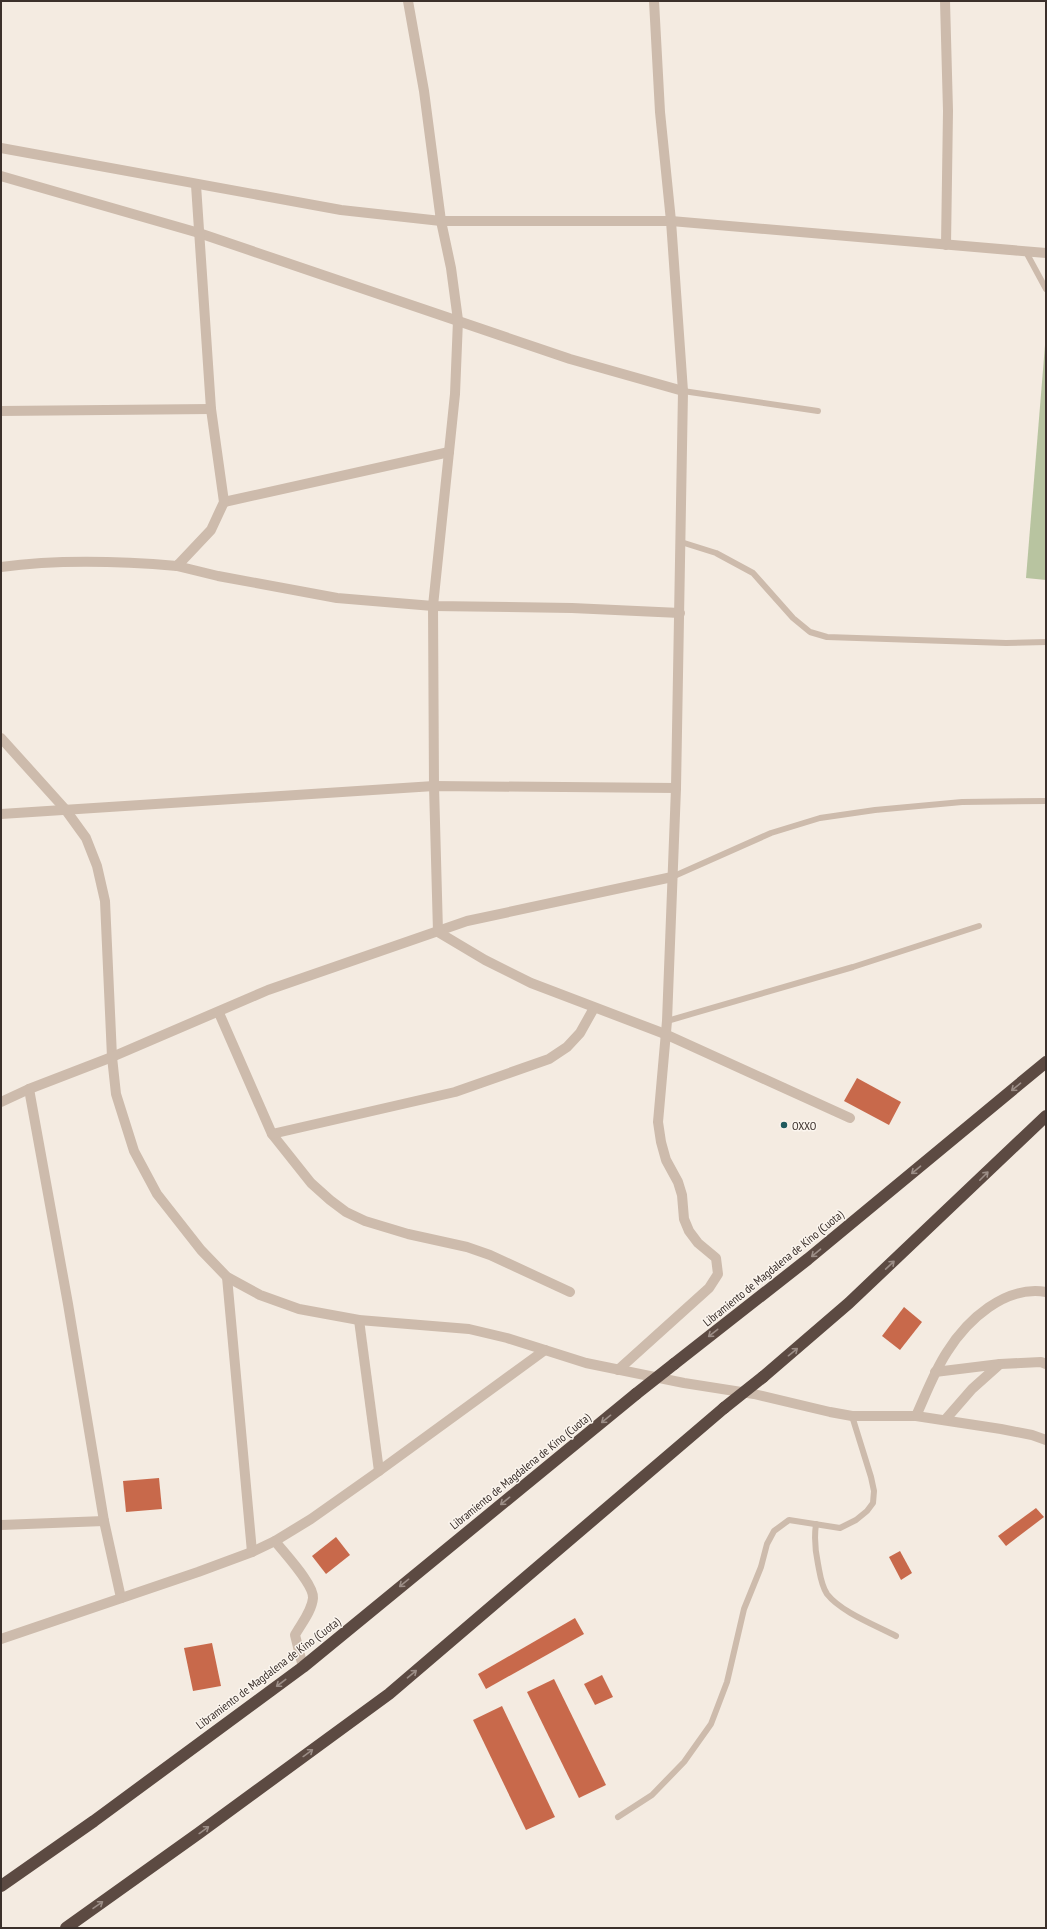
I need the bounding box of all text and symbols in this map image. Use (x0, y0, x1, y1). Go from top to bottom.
one-way arrow (1011, 1083, 1021, 1092)
place label: OXXO (792, 1118, 817, 1133)
marker: OXXO (779, 1120, 789, 1130)
one-way arrow (910, 1166, 921, 1175)
one-way arrow (979, 1171, 989, 1181)
street label: Libramiento de Magdalena de Kino (Cuota) (700, 1206, 847, 1329)
one-way arrow (810, 1249, 821, 1257)
one-way arrow (884, 1261, 894, 1270)
one-way arrow (708, 1329, 719, 1338)
one-way arrow (788, 1348, 799, 1357)
street label: Libramiento de Magdalena de Kino (Cuota) (447, 1409, 594, 1532)
one-way arrow (600, 1415, 611, 1423)
one-way arrow (499, 1497, 510, 1506)
one-way arrow (399, 1579, 409, 1588)
street label: Libramiento de Magdalena de Kino (Cuota) (193, 1614, 343, 1732)
one-way arrow (406, 1670, 417, 1679)
one-way arrow (276, 1678, 287, 1687)
one-way arrow (303, 1749, 314, 1757)
one-way arrow (198, 1826, 209, 1834)
one-way arrow (92, 1901, 103, 1910)

